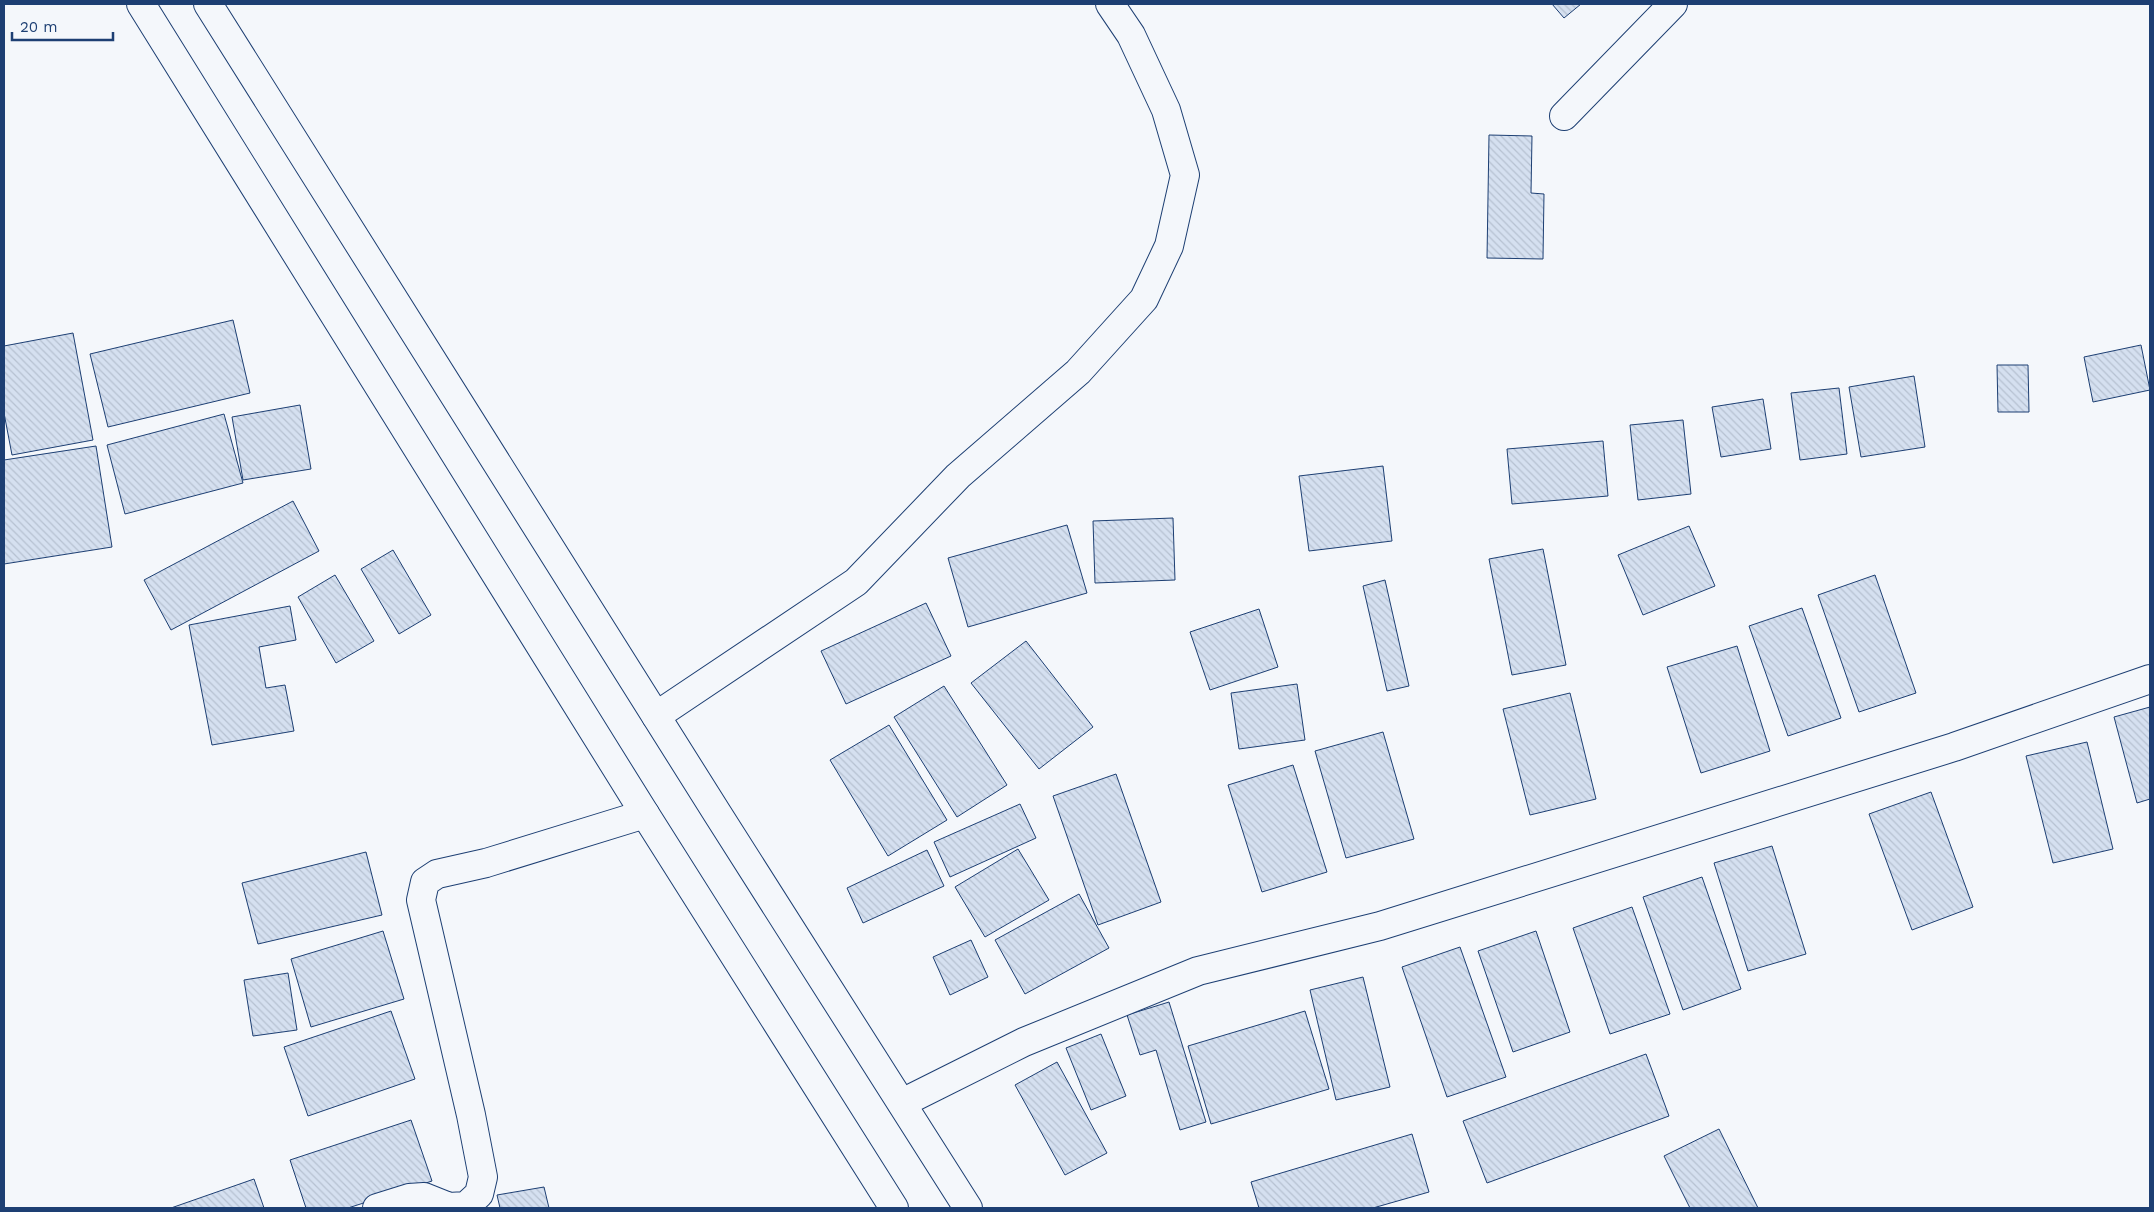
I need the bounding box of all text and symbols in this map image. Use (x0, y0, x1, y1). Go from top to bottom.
scale bar (12, 10, 114, 42)
text: 20 m (20, 18, 58, 36)

